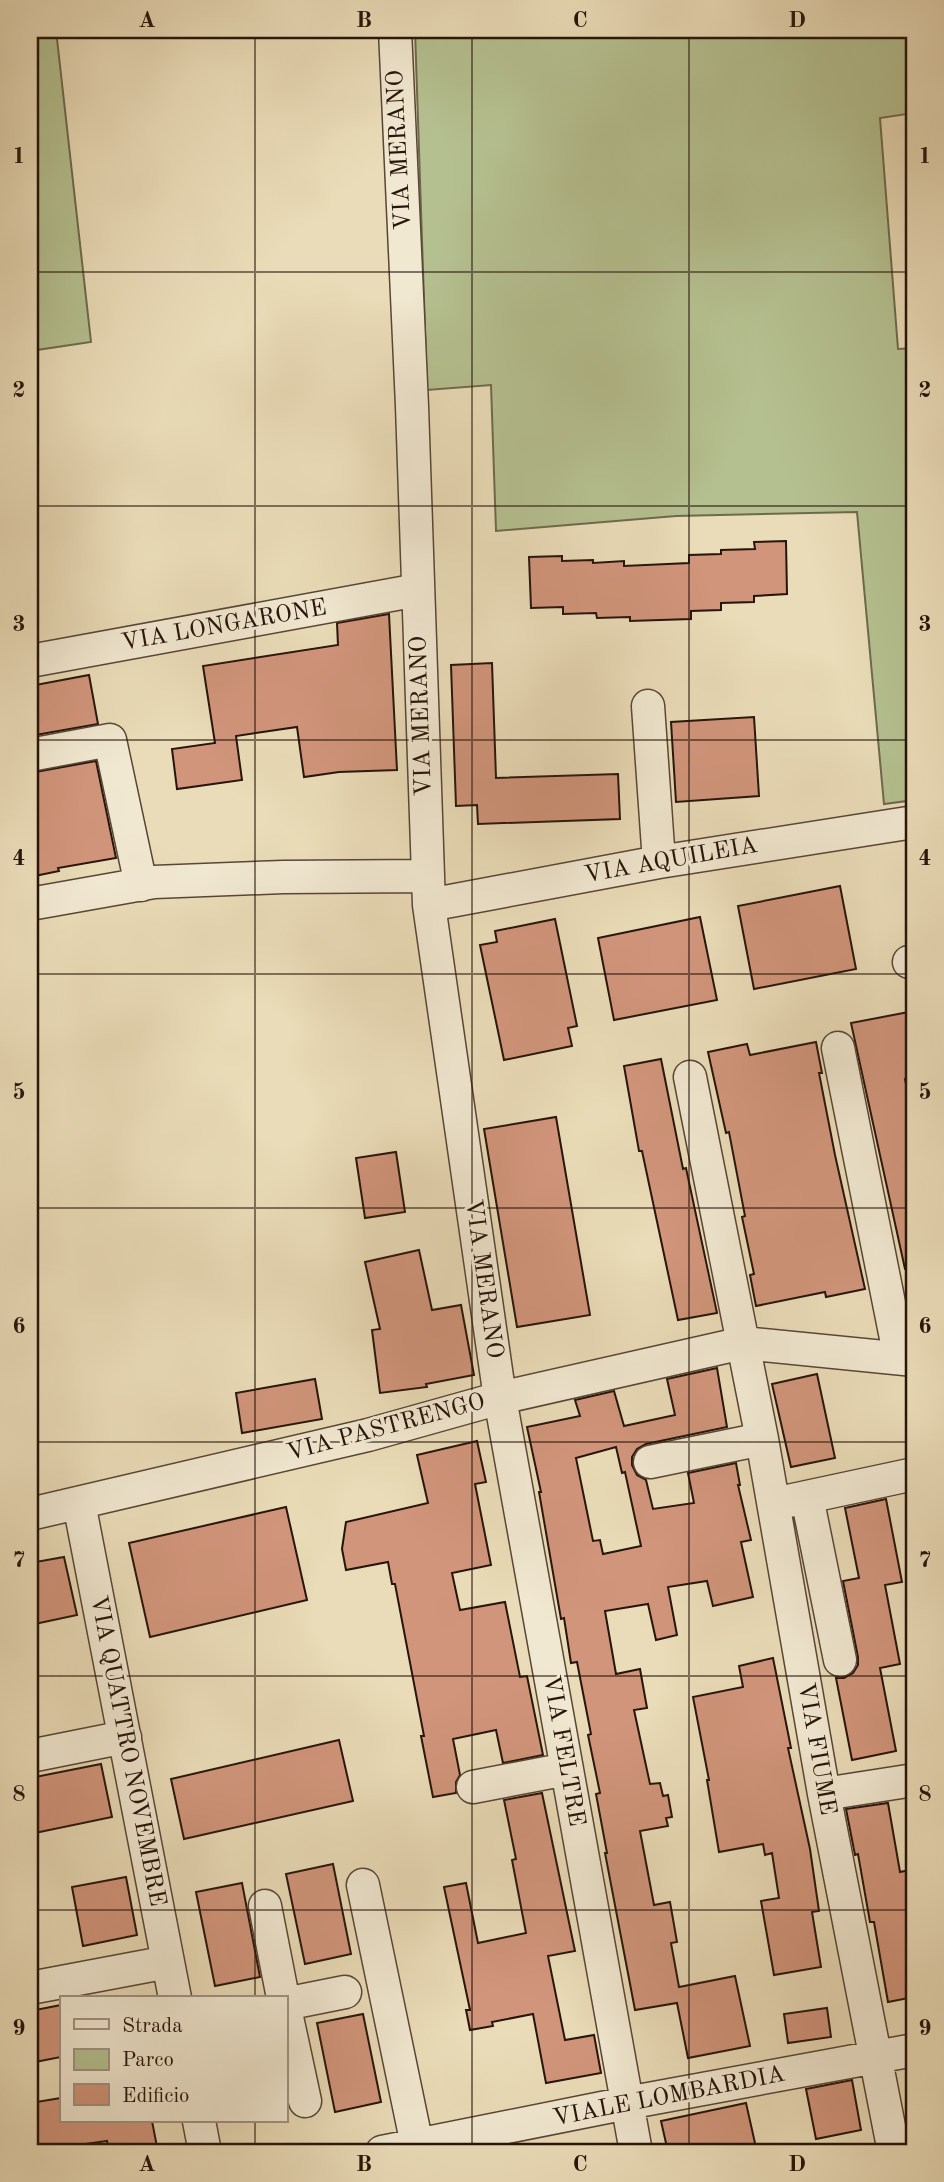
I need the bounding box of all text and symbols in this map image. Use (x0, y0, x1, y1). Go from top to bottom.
text: A (138, 9, 156, 32)
text: B (356, 9, 372, 32)
text: C (572, 9, 588, 32)
text: D (788, 9, 806, 32)
street label: VIA MERANO (384, 69, 416, 231)
text: 1 (12, 145, 26, 168)
text: 1 (918, 145, 932, 168)
text: 2 (12, 379, 26, 402)
text: 2 (918, 379, 932, 402)
street label: VIA LONGARONE (119, 596, 329, 656)
text: 3 (12, 613, 26, 636)
text: 3 (918, 613, 932, 636)
street label: VIA MERANO (407, 635, 437, 797)
street label: VIA AQUILEIA (582, 834, 760, 888)
text: 4 (12, 847, 26, 870)
text: 4 (918, 847, 932, 870)
text: 5 (12, 1081, 26, 1104)
text: 5 (918, 1081, 932, 1104)
street label: VIA MERANO (460, 1198, 506, 1360)
text: 6 (12, 1315, 26, 1338)
text: 6 (918, 1315, 932, 1338)
street label: VIA PASTRENGO (284, 1390, 488, 1466)
text: 7 (12, 1549, 26, 1572)
text: 7 (918, 1549, 932, 1572)
street label: VIA QUATTRO NOVEMBRE (85, 1593, 169, 1909)
street label: VIA FELTRE (538, 1674, 588, 1828)
street label: VIA FIUME (793, 1681, 839, 1817)
text: 8 (12, 1783, 26, 1806)
text: 8 (918, 1783, 932, 1806)
legend (60, 1996, 287, 2122)
text: Strada (122, 2016, 183, 2037)
text: 9 (12, 2017, 26, 2040)
text: 9 (918, 2017, 932, 2040)
text: Parco (122, 2050, 174, 2071)
street label: VIALE LOMBARDIA (551, 2063, 787, 2131)
text: Edificio (122, 2086, 190, 2107)
text: A (138, 2153, 156, 2176)
text: B (356, 2153, 372, 2176)
text: C (572, 2153, 588, 2176)
text: D (788, 2153, 806, 2176)

